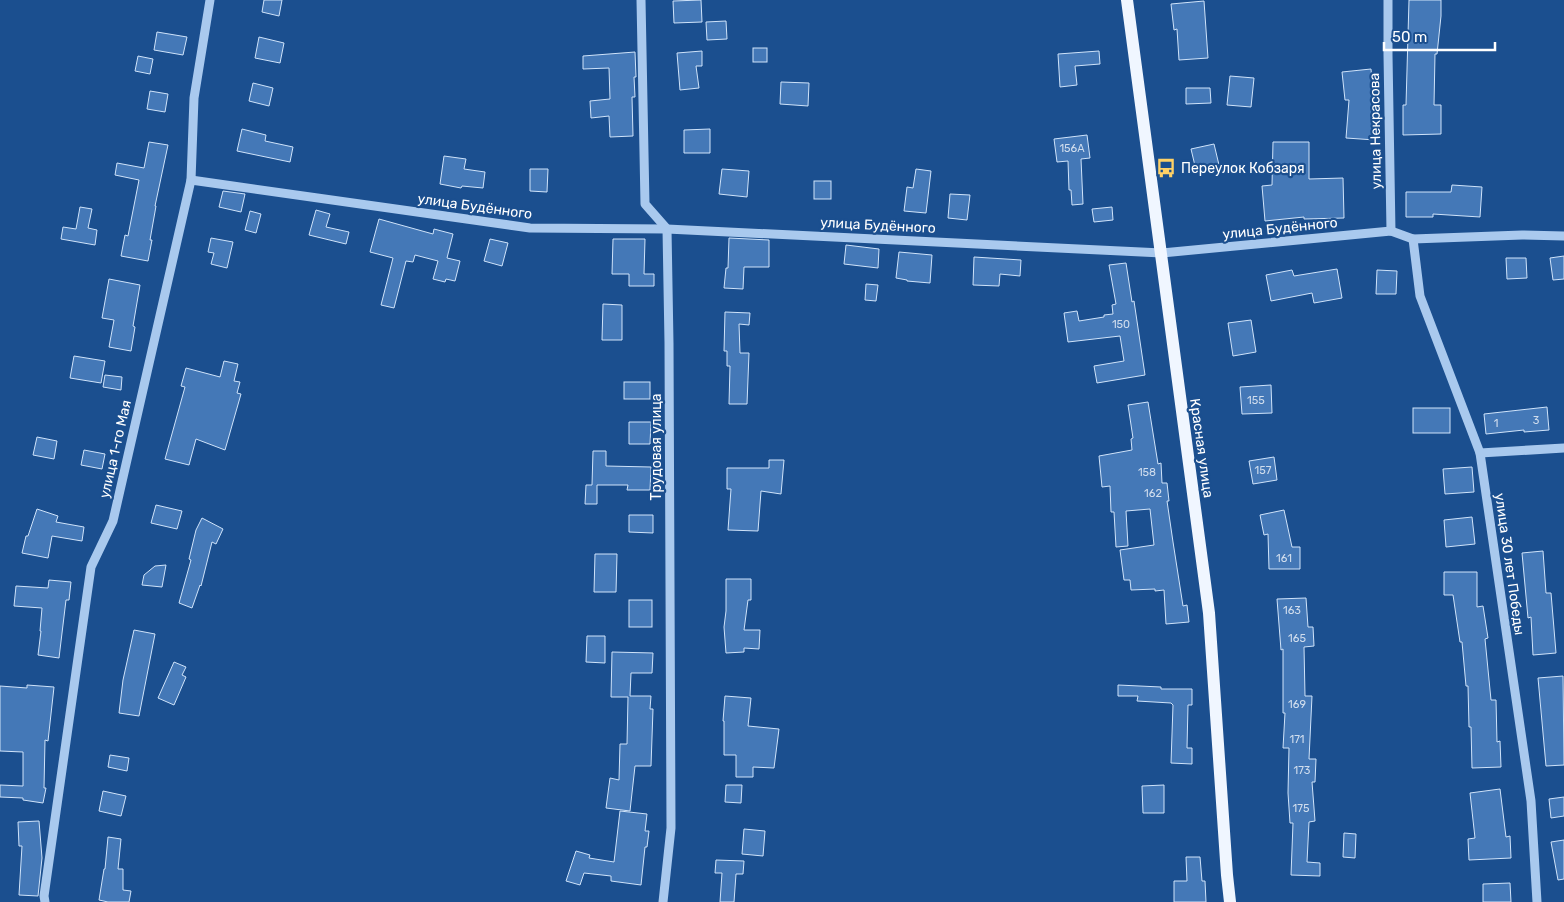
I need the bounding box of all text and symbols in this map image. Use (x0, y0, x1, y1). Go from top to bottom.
scale bar (1384, 20, 1495, 52)
text: 50 m (1392, 28, 1427, 46)
street label: улица Некрасова (1366, 73, 1385, 189)
house number: 156А (1059, 142, 1085, 155)
bus stop icon: Переулок Кобзаря (1155, 157, 1177, 179)
place label: Переулок Кобзаря (1181, 160, 1305, 177)
street label: улица Будённого (417, 190, 533, 223)
street label: улица Будённого (820, 214, 936, 237)
street label: улица Будённого (1222, 214, 1338, 243)
house number: 150 (1112, 318, 1130, 331)
street label: Трудовая улица (648, 393, 665, 501)
house number: 155 (1247, 394, 1265, 407)
street label: Красная улица (1186, 397, 1217, 499)
street label: улица 1-го Мая (96, 398, 135, 500)
house number: 3 (1533, 414, 1540, 427)
house number: 1 (1494, 417, 1498, 430)
house number: 157 (1255, 464, 1272, 477)
house number: 158 (1138, 466, 1156, 479)
house number: 162 (1144, 487, 1162, 500)
street label: улица 30 лет Победы (1491, 492, 1528, 636)
house number: 161 (1276, 552, 1292, 565)
house number: 163 (1283, 604, 1301, 617)
house number: 165 (1288, 632, 1306, 645)
house number: 169 (1288, 698, 1306, 711)
house number: 171 (1289, 733, 1305, 746)
house number: 173 (1294, 764, 1311, 777)
house number: 175 (1293, 802, 1310, 815)

